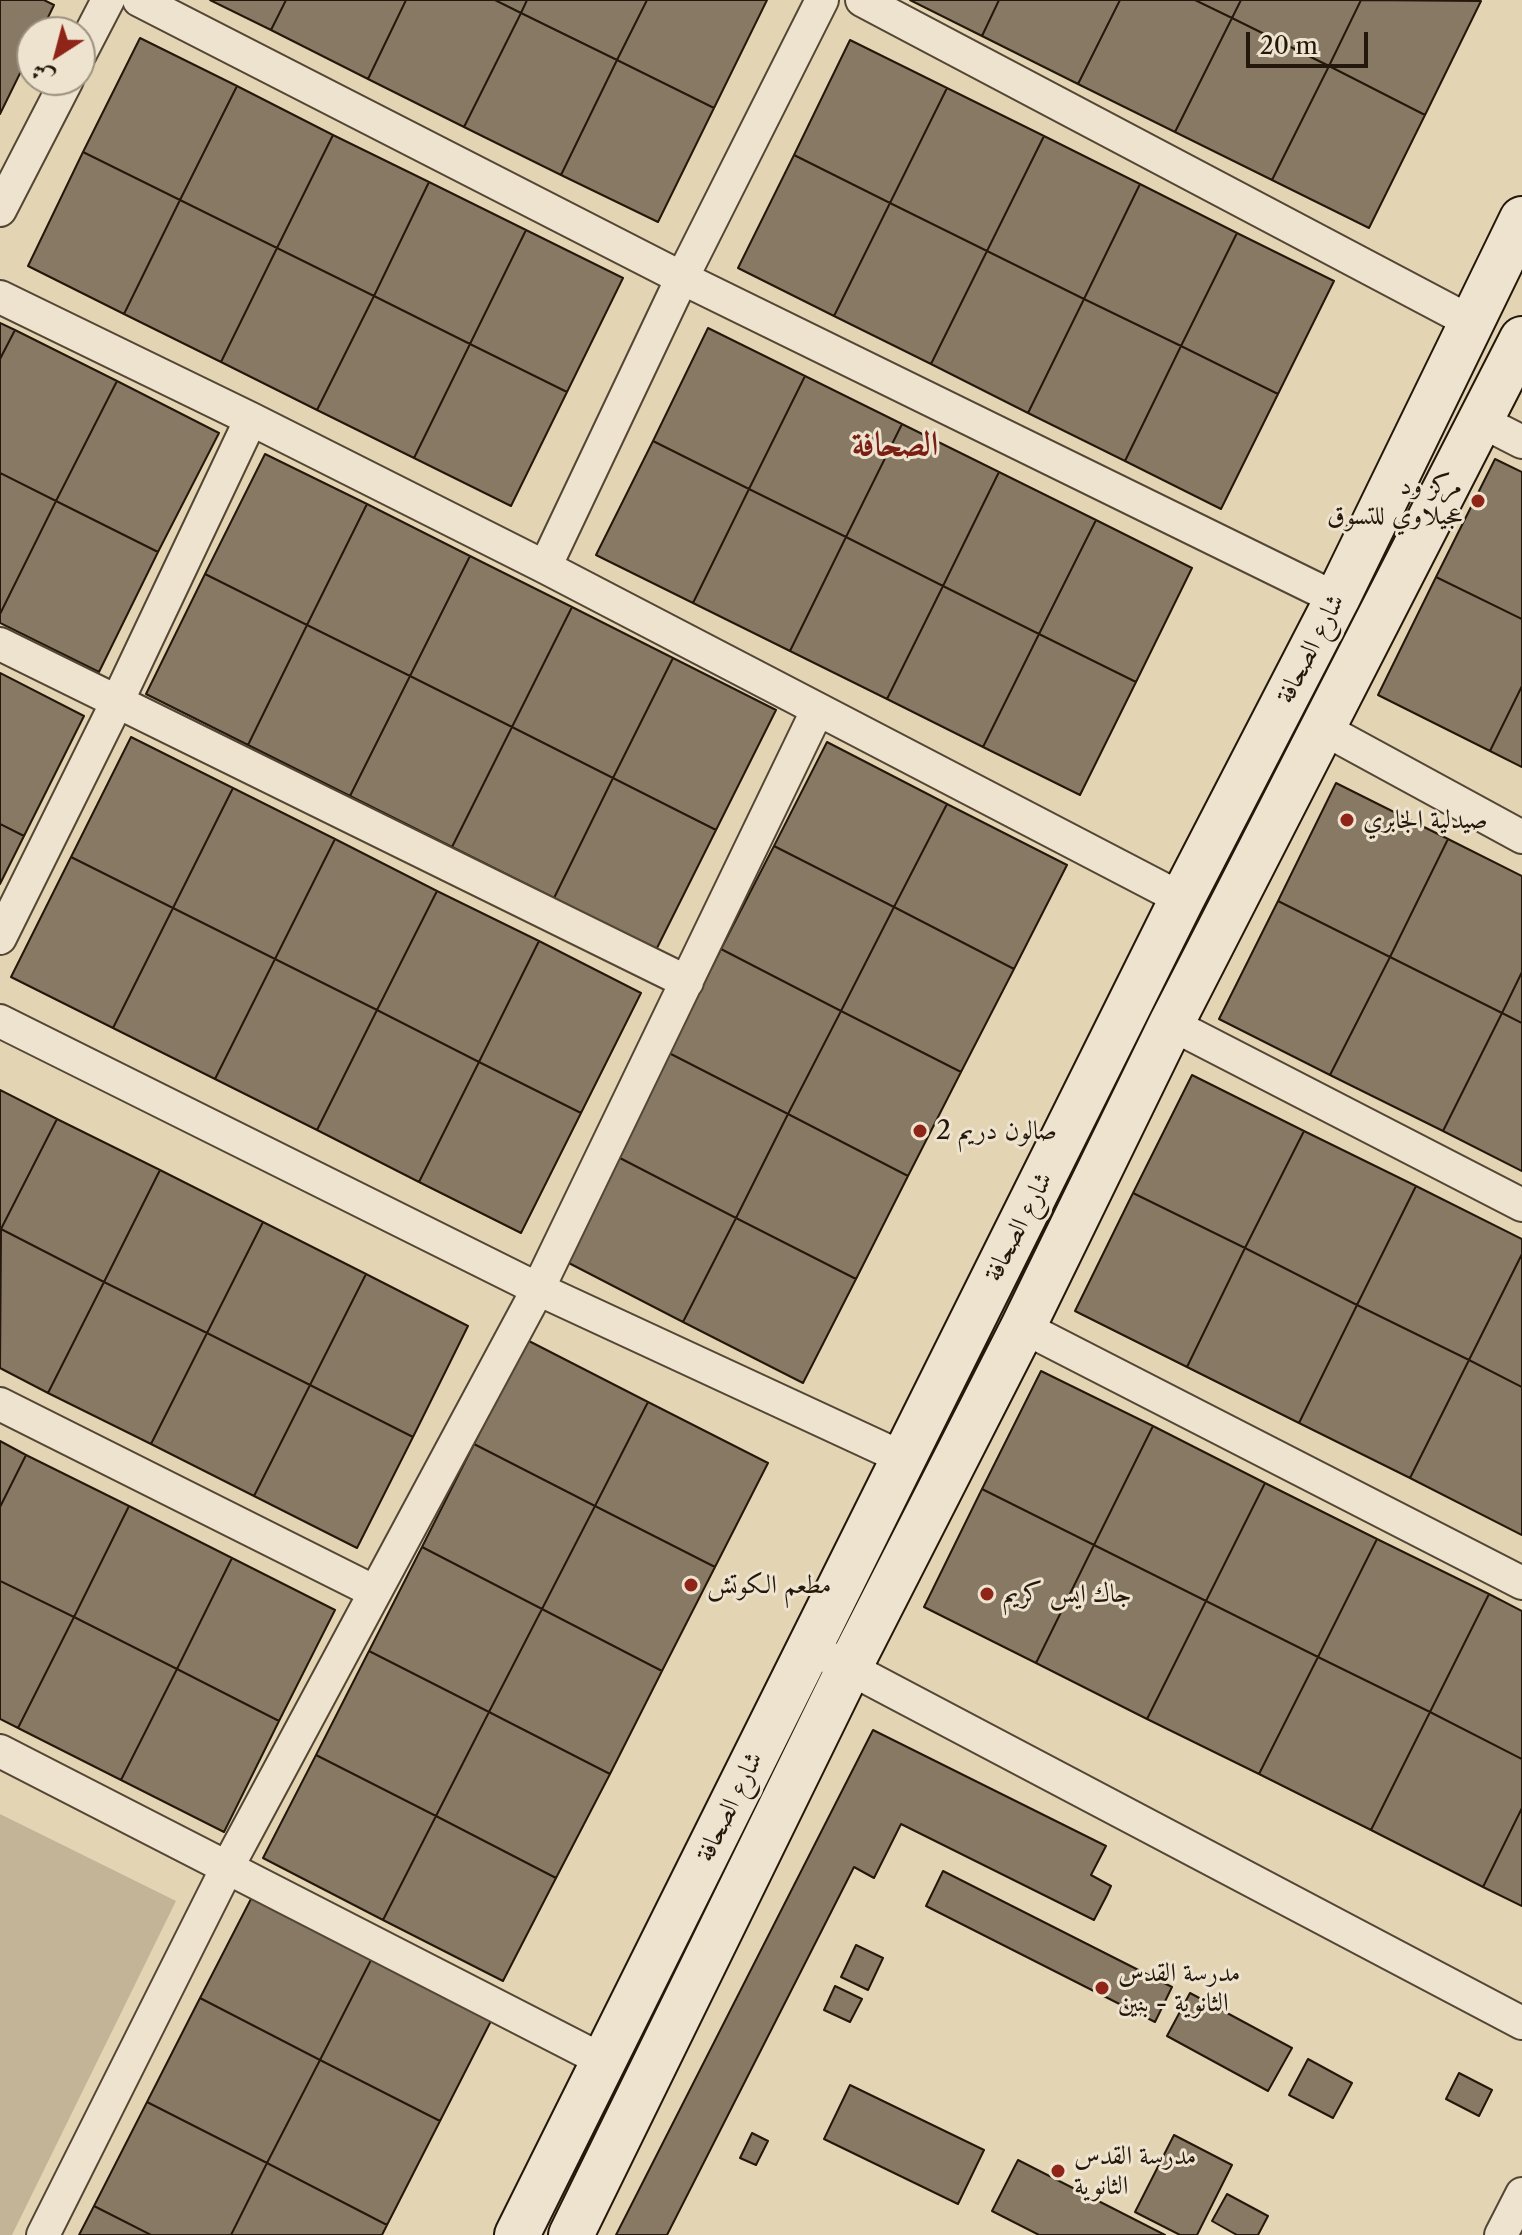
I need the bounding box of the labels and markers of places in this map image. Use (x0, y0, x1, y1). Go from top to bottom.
place label: مركز ود عجيلاوي للتسوق (1327, 470, 1462, 532)
marker: مركز ود عجيلاوي للتسوق (1469, 492, 1487, 510)
place label: صيدلية الجابري (1363, 804, 1488, 836)
marker: صيدلية الجابري (1338, 811, 1356, 829)
place label: صالون دريم 2 (936, 1115, 1057, 1147)
marker: صالون دريم 2 (911, 1122, 929, 1140)
place label: مطعم الكوتش (707, 1569, 831, 1601)
marker: مطعم الكوتش (682, 1576, 700, 1594)
place label: جاك ايس كريم (1003, 1578, 1131, 1610)
marker: جاك ايس كريم (978, 1585, 996, 1603)
place label: مدرسة القدس الثانوية - بنين (1118, 1957, 1240, 2018)
marker: مدرسة القدس الثانوية - بنين (1093, 1979, 1111, 1997)
place label: مدرسة القدس الثانوية (1074, 2140, 1196, 2202)
marker: مدرسة القدس الثانوية (1049, 2162, 1067, 2180)

